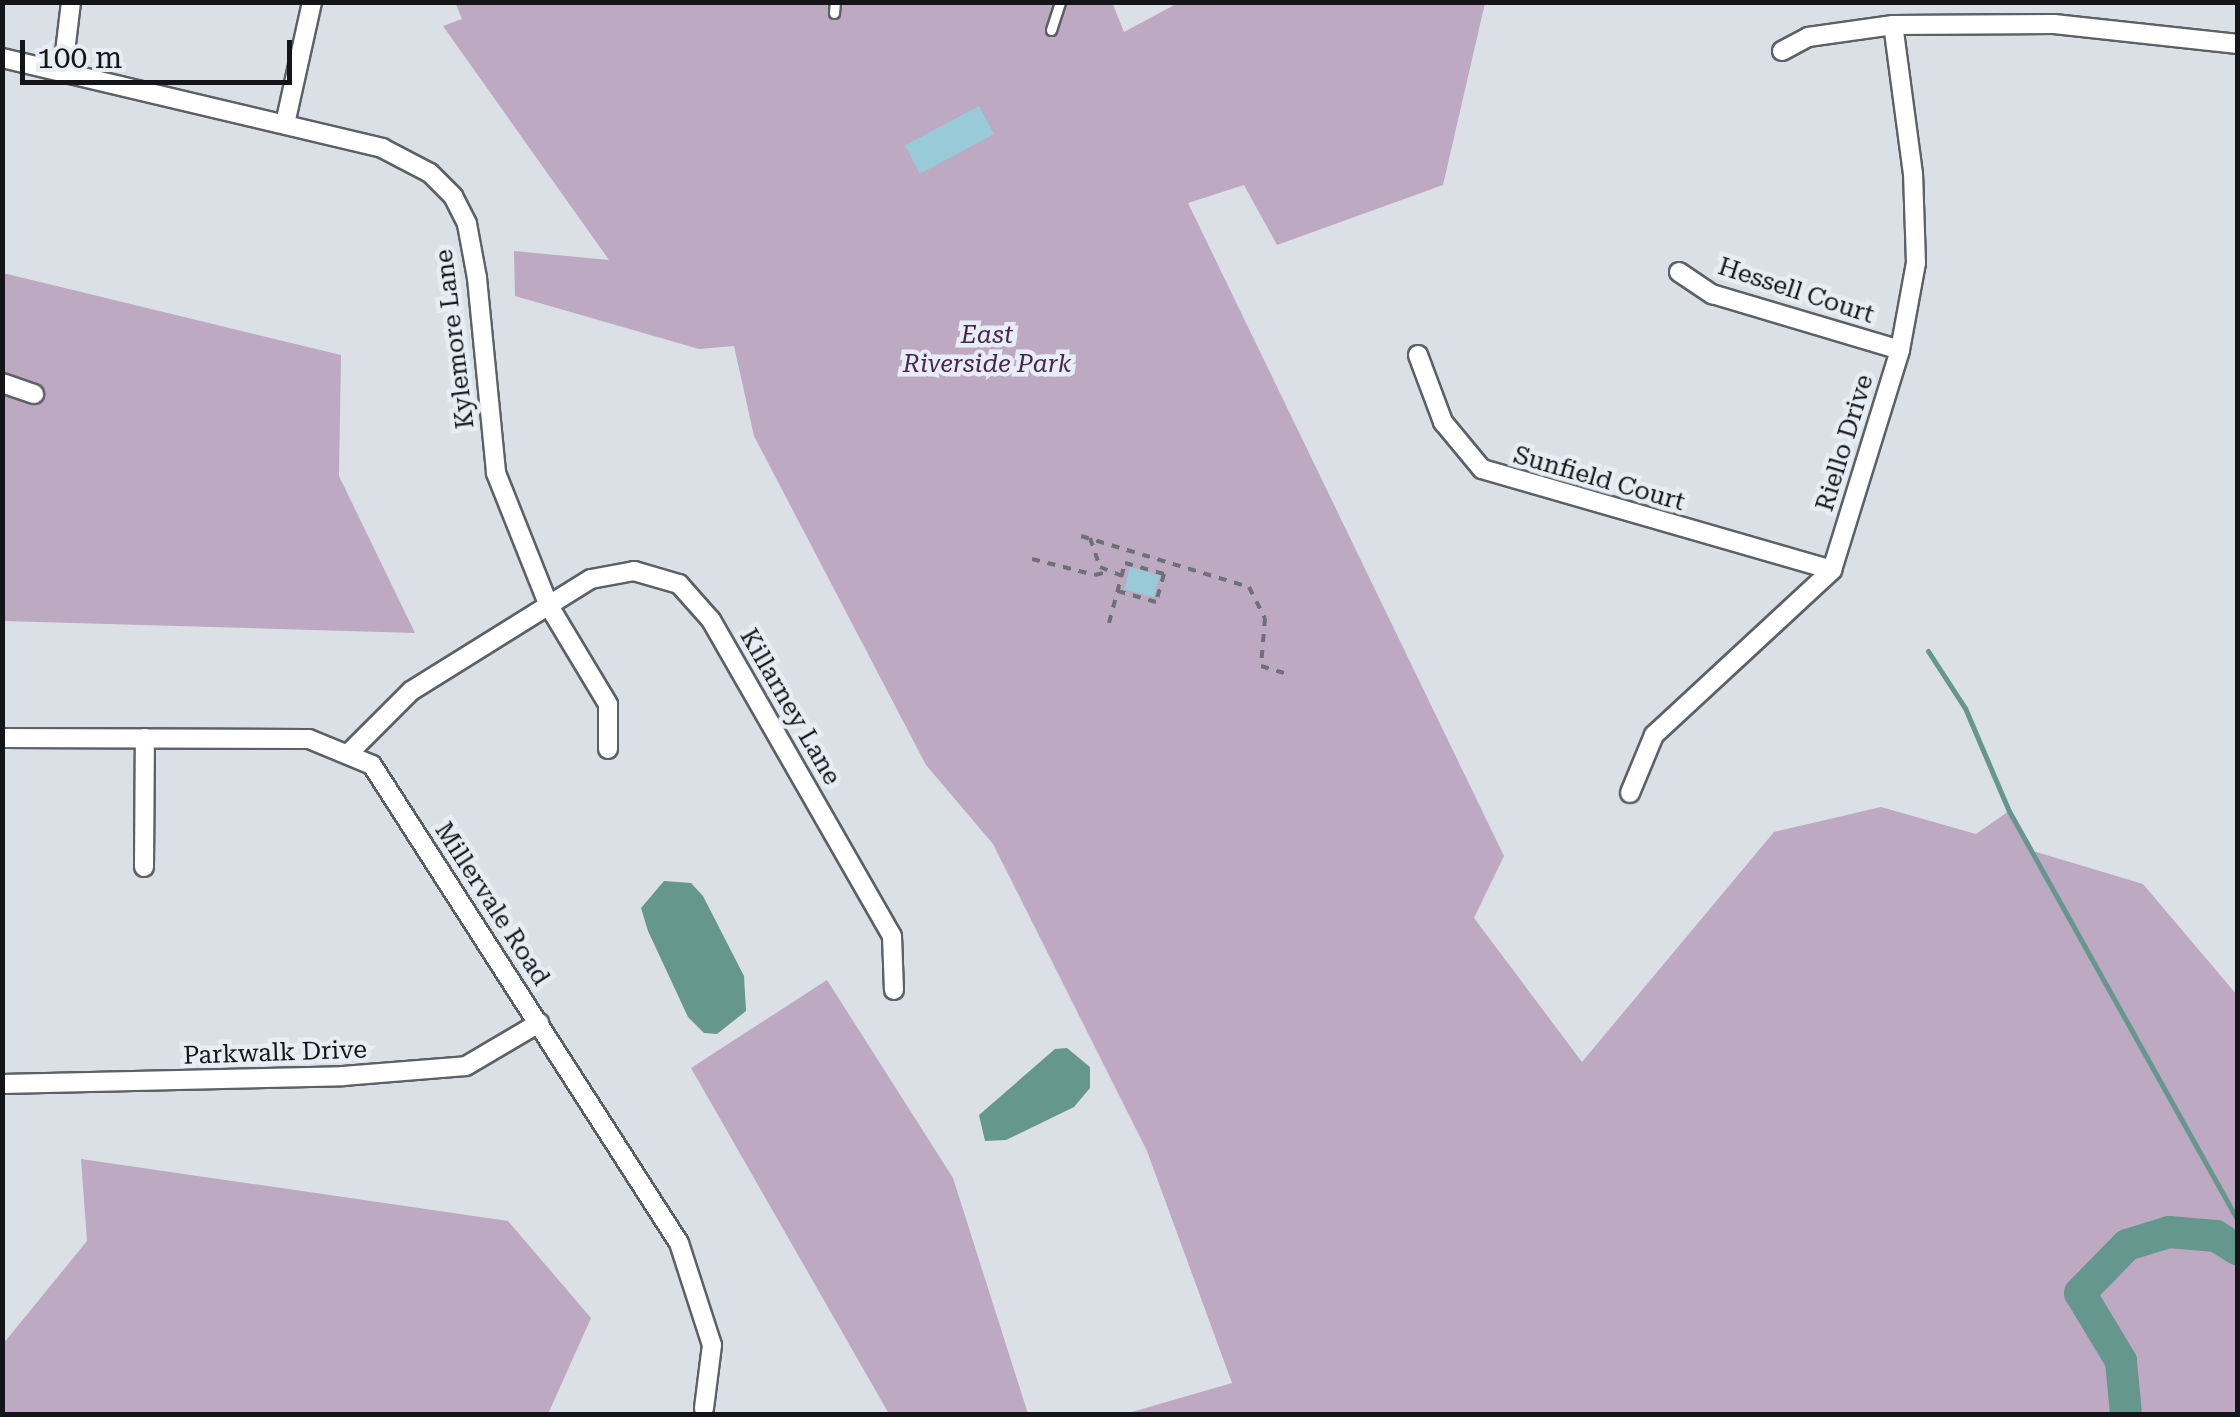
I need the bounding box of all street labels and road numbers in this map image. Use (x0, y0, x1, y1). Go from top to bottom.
street label: Kylemore Lane (429, 248, 481, 430)
street label: Hessell Court (1714, 252, 1878, 330)
street label: Riello Drive (1810, 371, 1880, 515)
street label: Sunfield Court (1510, 440, 1688, 518)
street label: Killarney Lane (733, 624, 847, 790)
street label: Millervale Road (428, 817, 556, 991)
street label: Parkwalk Drive (183, 1035, 367, 1071)

